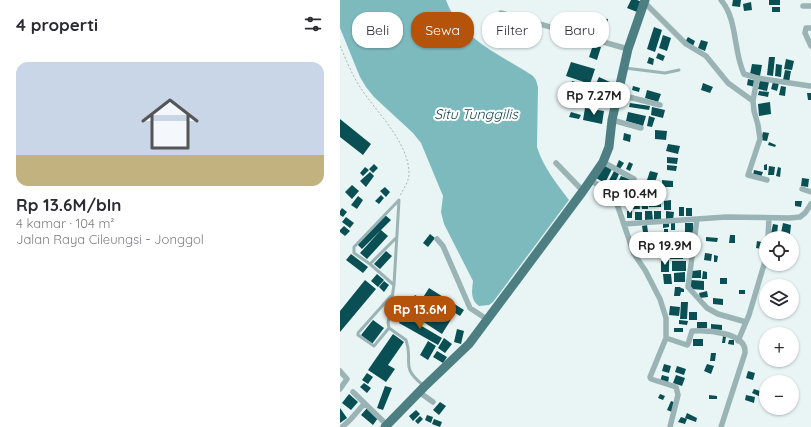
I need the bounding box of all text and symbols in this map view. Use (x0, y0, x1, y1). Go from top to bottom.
chip: Beli (352, 12, 403, 48)
chip: Sewa (411, 12, 474, 48)
chip: Filter (482, 12, 542, 48)
chip: Baru (550, 12, 609, 48)
icon: filters (302, 13, 324, 35)
text: 4 properti (16, 14, 98, 35)
pin: Rp 7.27M (553, 82, 635, 116)
text: Rp 7.27M (566, 87, 622, 103)
icon: home (134, 88, 206, 160)
water label: Situ Tunggilis (434, 105, 519, 123)
pin: Rp 10.4M (589, 180, 671, 214)
text: Rp 10.4M (603, 185, 657, 201)
text: Rp 13.6M/bln (16, 194, 121, 215)
text: 4 kamar · 104 m² (16, 215, 114, 231)
text: Jalan Raya Cileungsi - Jonggol (16, 231, 204, 247)
map controls (759, 231, 799, 415)
button: locate (759, 231, 799, 271)
pin: Rp 19.9M (624, 232, 706, 266)
text: Rp 19.9M (638, 237, 692, 253)
button: layers (759, 279, 799, 319)
pin: Rp 13.6M (379, 296, 461, 330)
text: Rp 13.6M (393, 301, 447, 317)
button: + (759, 327, 799, 367)
button: − (759, 375, 799, 415)

